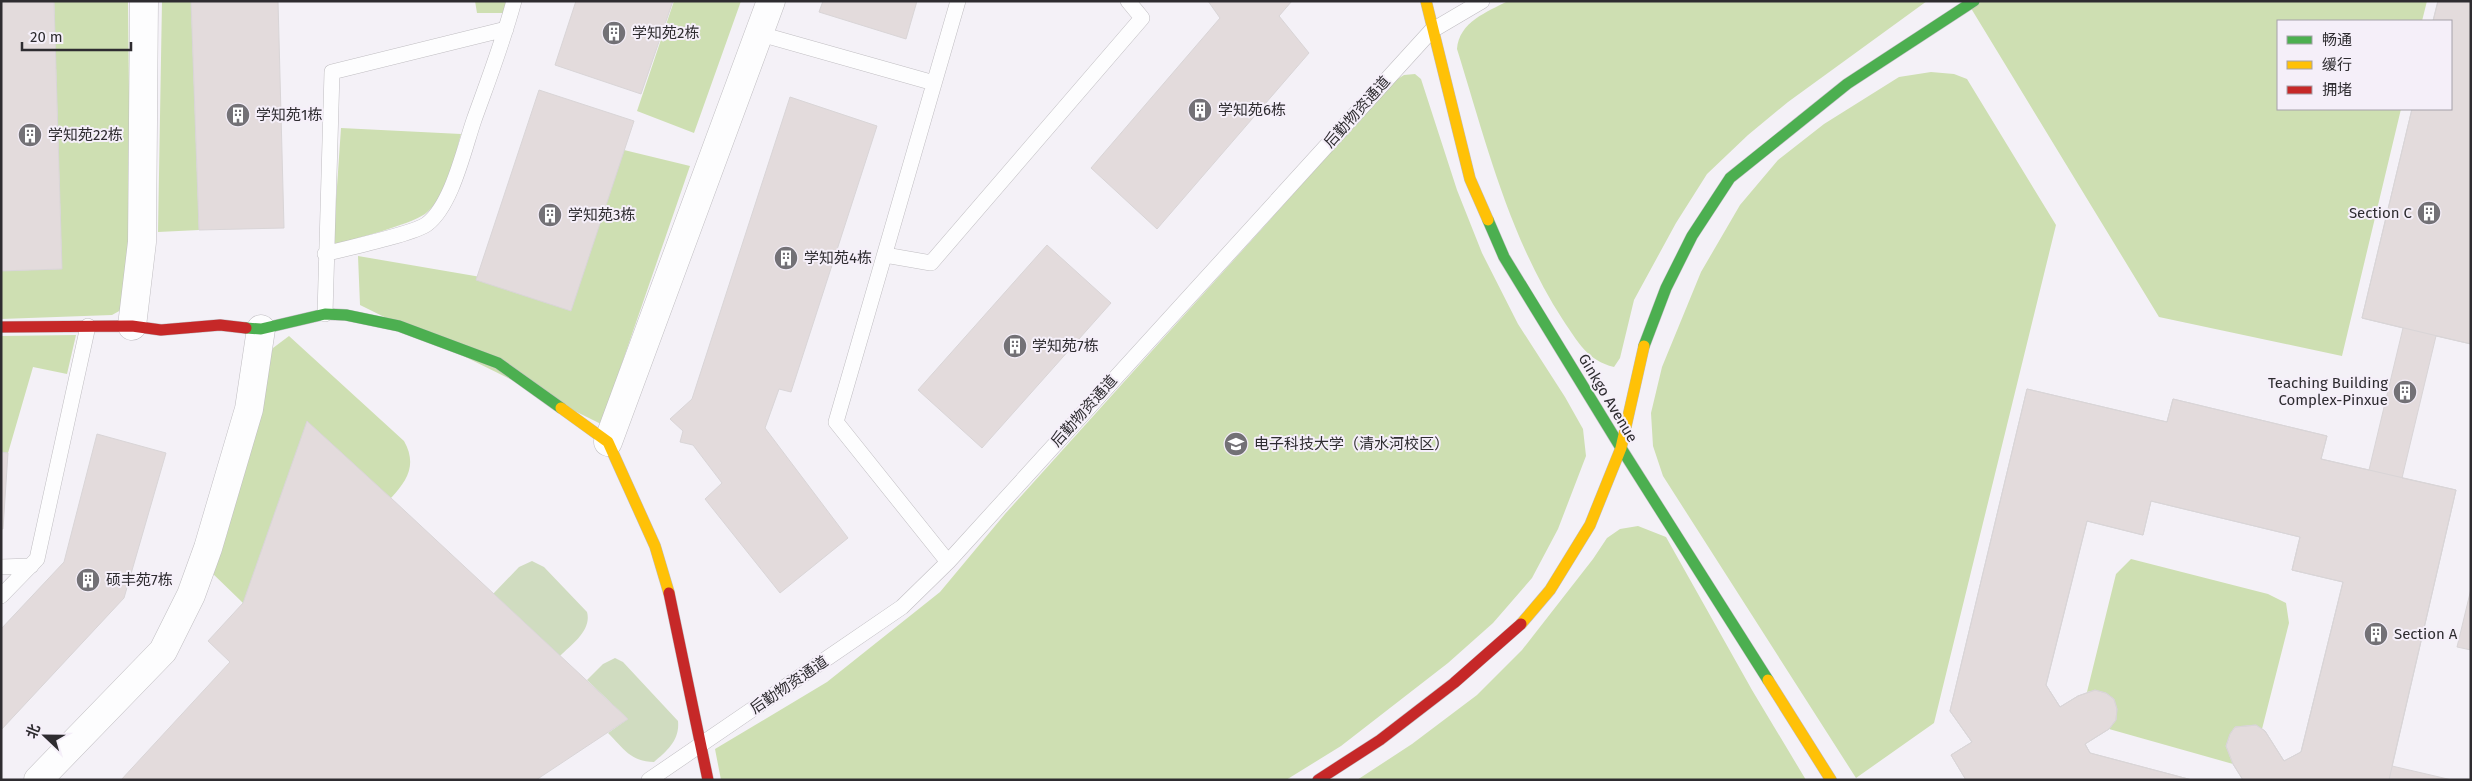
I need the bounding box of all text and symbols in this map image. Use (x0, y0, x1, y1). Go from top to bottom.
scale bar (22, 20, 131, 52)
building icon: 学知苑2栋 (601, 20, 627, 46)
legend (2277, 20, 2452, 110)
place label: 学知苑2栋 (632, 24, 699, 42)
text: 20 m (30, 28, 63, 46)
text: 畅通 (2322, 31, 2352, 49)
text: 缓行 (2322, 56, 2352, 74)
street label: 后勤物资通道 (1320, 73, 1394, 151)
text: 拥堵 (2322, 81, 2352, 99)
building icon: 学知苑6栋 (1187, 97, 1213, 123)
place label: 学知苑6栋 (1218, 101, 1286, 119)
building icon: 学知苑1栋 (225, 102, 251, 128)
place label: 学知苑1栋 (256, 106, 323, 124)
building icon: 学知苑22栋 (17, 122, 43, 148)
place label: 学知苑22栋 (48, 126, 123, 144)
building icon: Section C (2416, 200, 2442, 226)
building icon: 学知苑3栋 (537, 202, 563, 228)
place label: Section C (2349, 204, 2413, 222)
place label: 学知苑3栋 (568, 206, 636, 224)
building icon: 学知苑4栋 (773, 245, 799, 271)
place label: 学知苑4栋 (804, 249, 872, 267)
building icon: 学知苑7栋 (1002, 333, 1028, 359)
place label: 学知苑7栋 (1032, 337, 1099, 355)
street label: Ginkgo Avenue (1574, 350, 1642, 446)
street label: 后勤物资通道 (1047, 372, 1121, 450)
place label: Teaching Building Complex-Pinxue (2268, 374, 2388, 409)
building icon: Teaching Building Complex-Pinxue (2392, 379, 2418, 405)
school or university icon: 电子科技大学（清水河校区） (1223, 431, 1249, 457)
place label: 电子科技大学（清水河校区） (1254, 435, 1449, 453)
building icon: 硕丰苑7栋 (75, 567, 101, 593)
place label: 硕丰苑7栋 (106, 571, 173, 589)
building icon: Section A (2363, 621, 2389, 647)
place label: Section A (2394, 625, 2458, 643)
street label: 后勤物资通道 (747, 652, 831, 718)
north arrow (20, 711, 70, 761)
text: 北 (23, 722, 44, 741)

